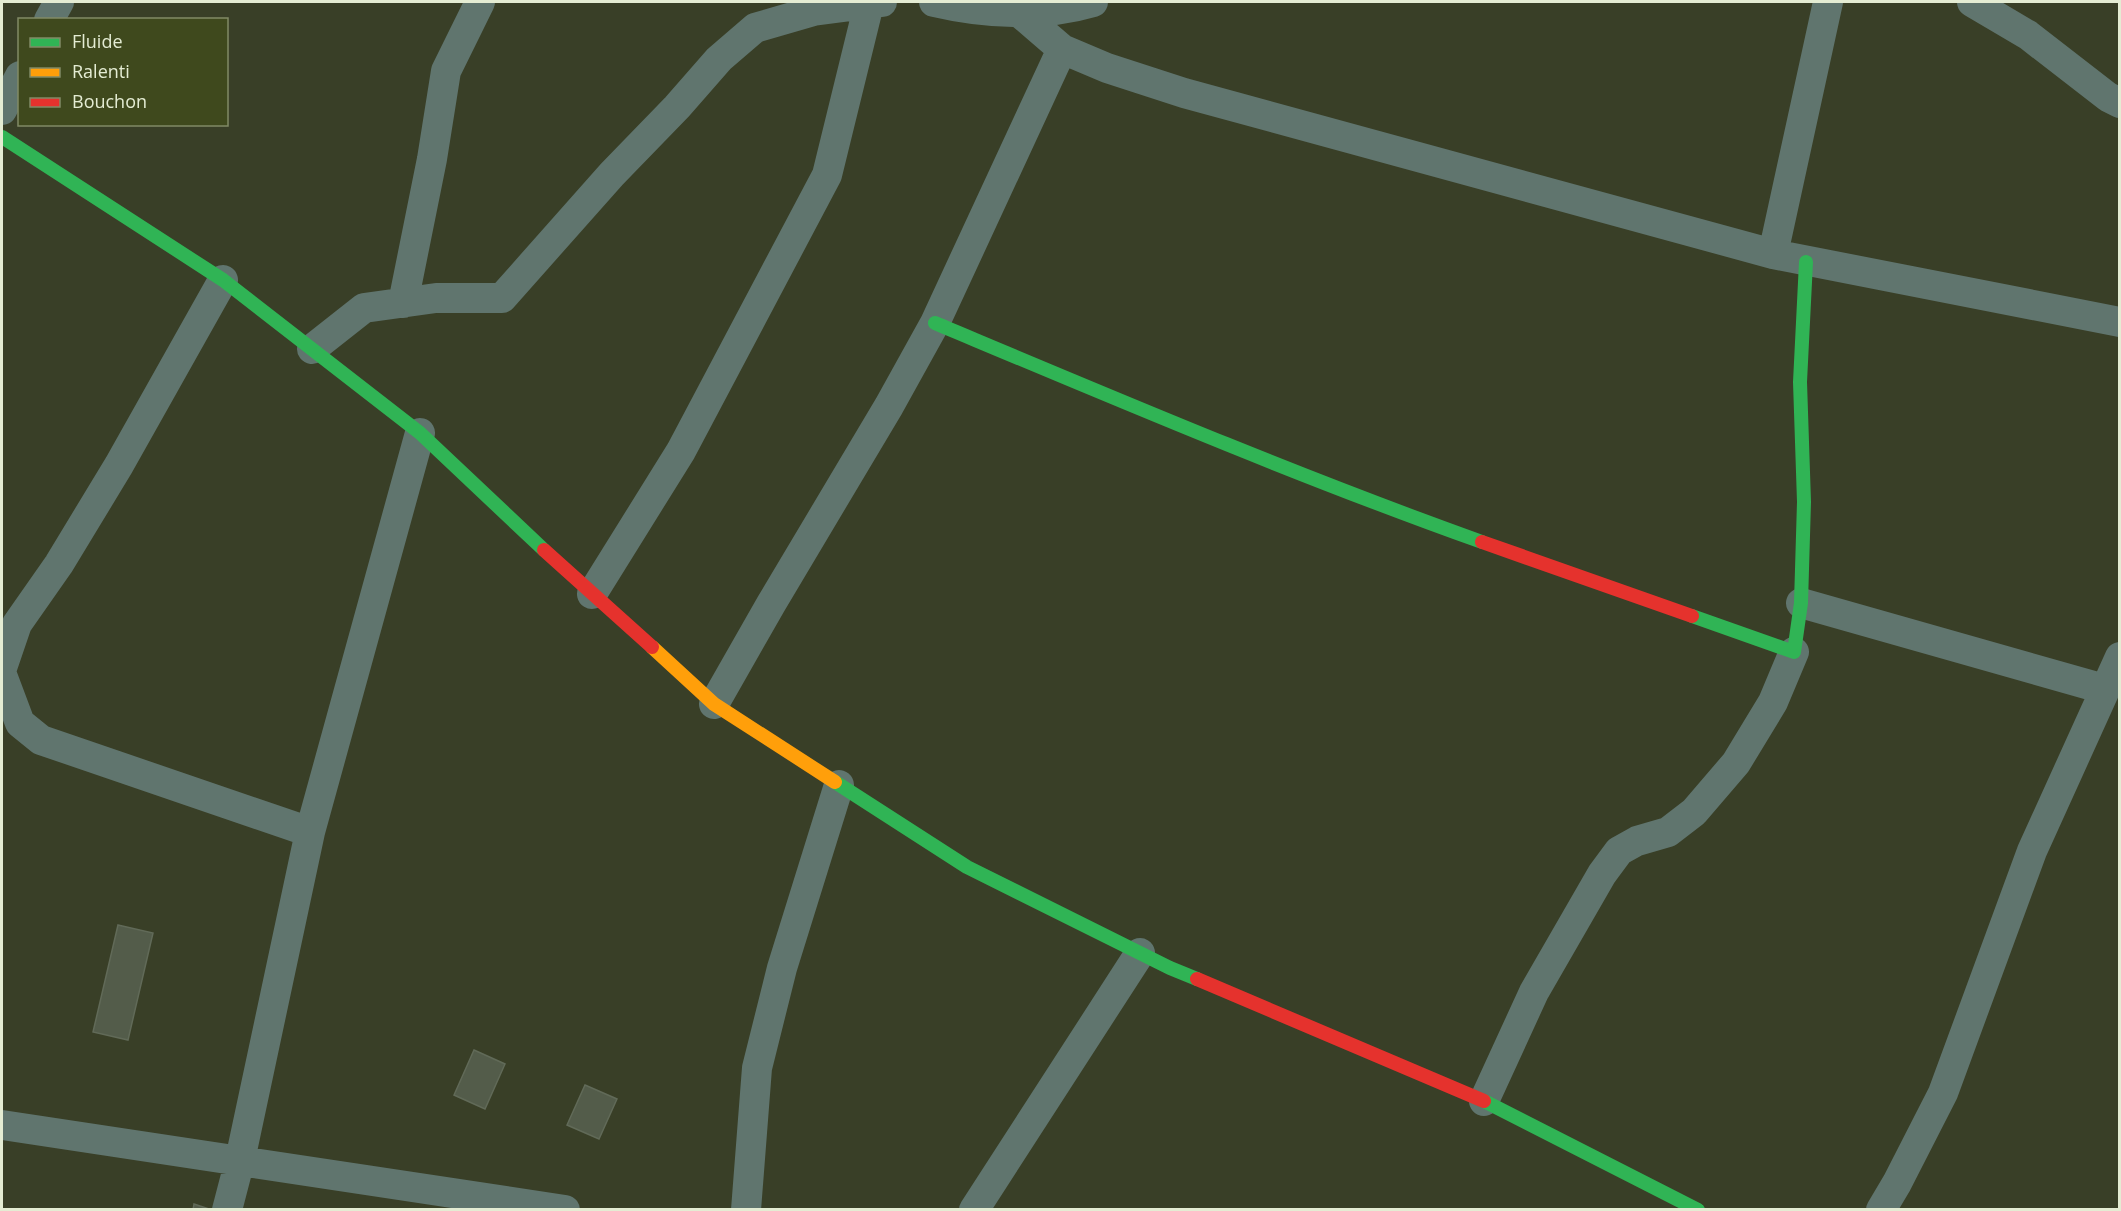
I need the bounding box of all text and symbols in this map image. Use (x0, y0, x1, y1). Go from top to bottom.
legend (18, 18, 228, 126)
text: Fluide (72, 29, 123, 53)
text: Ralenti (72, 59, 130, 83)
text: Bouchon (72, 89, 147, 113)

